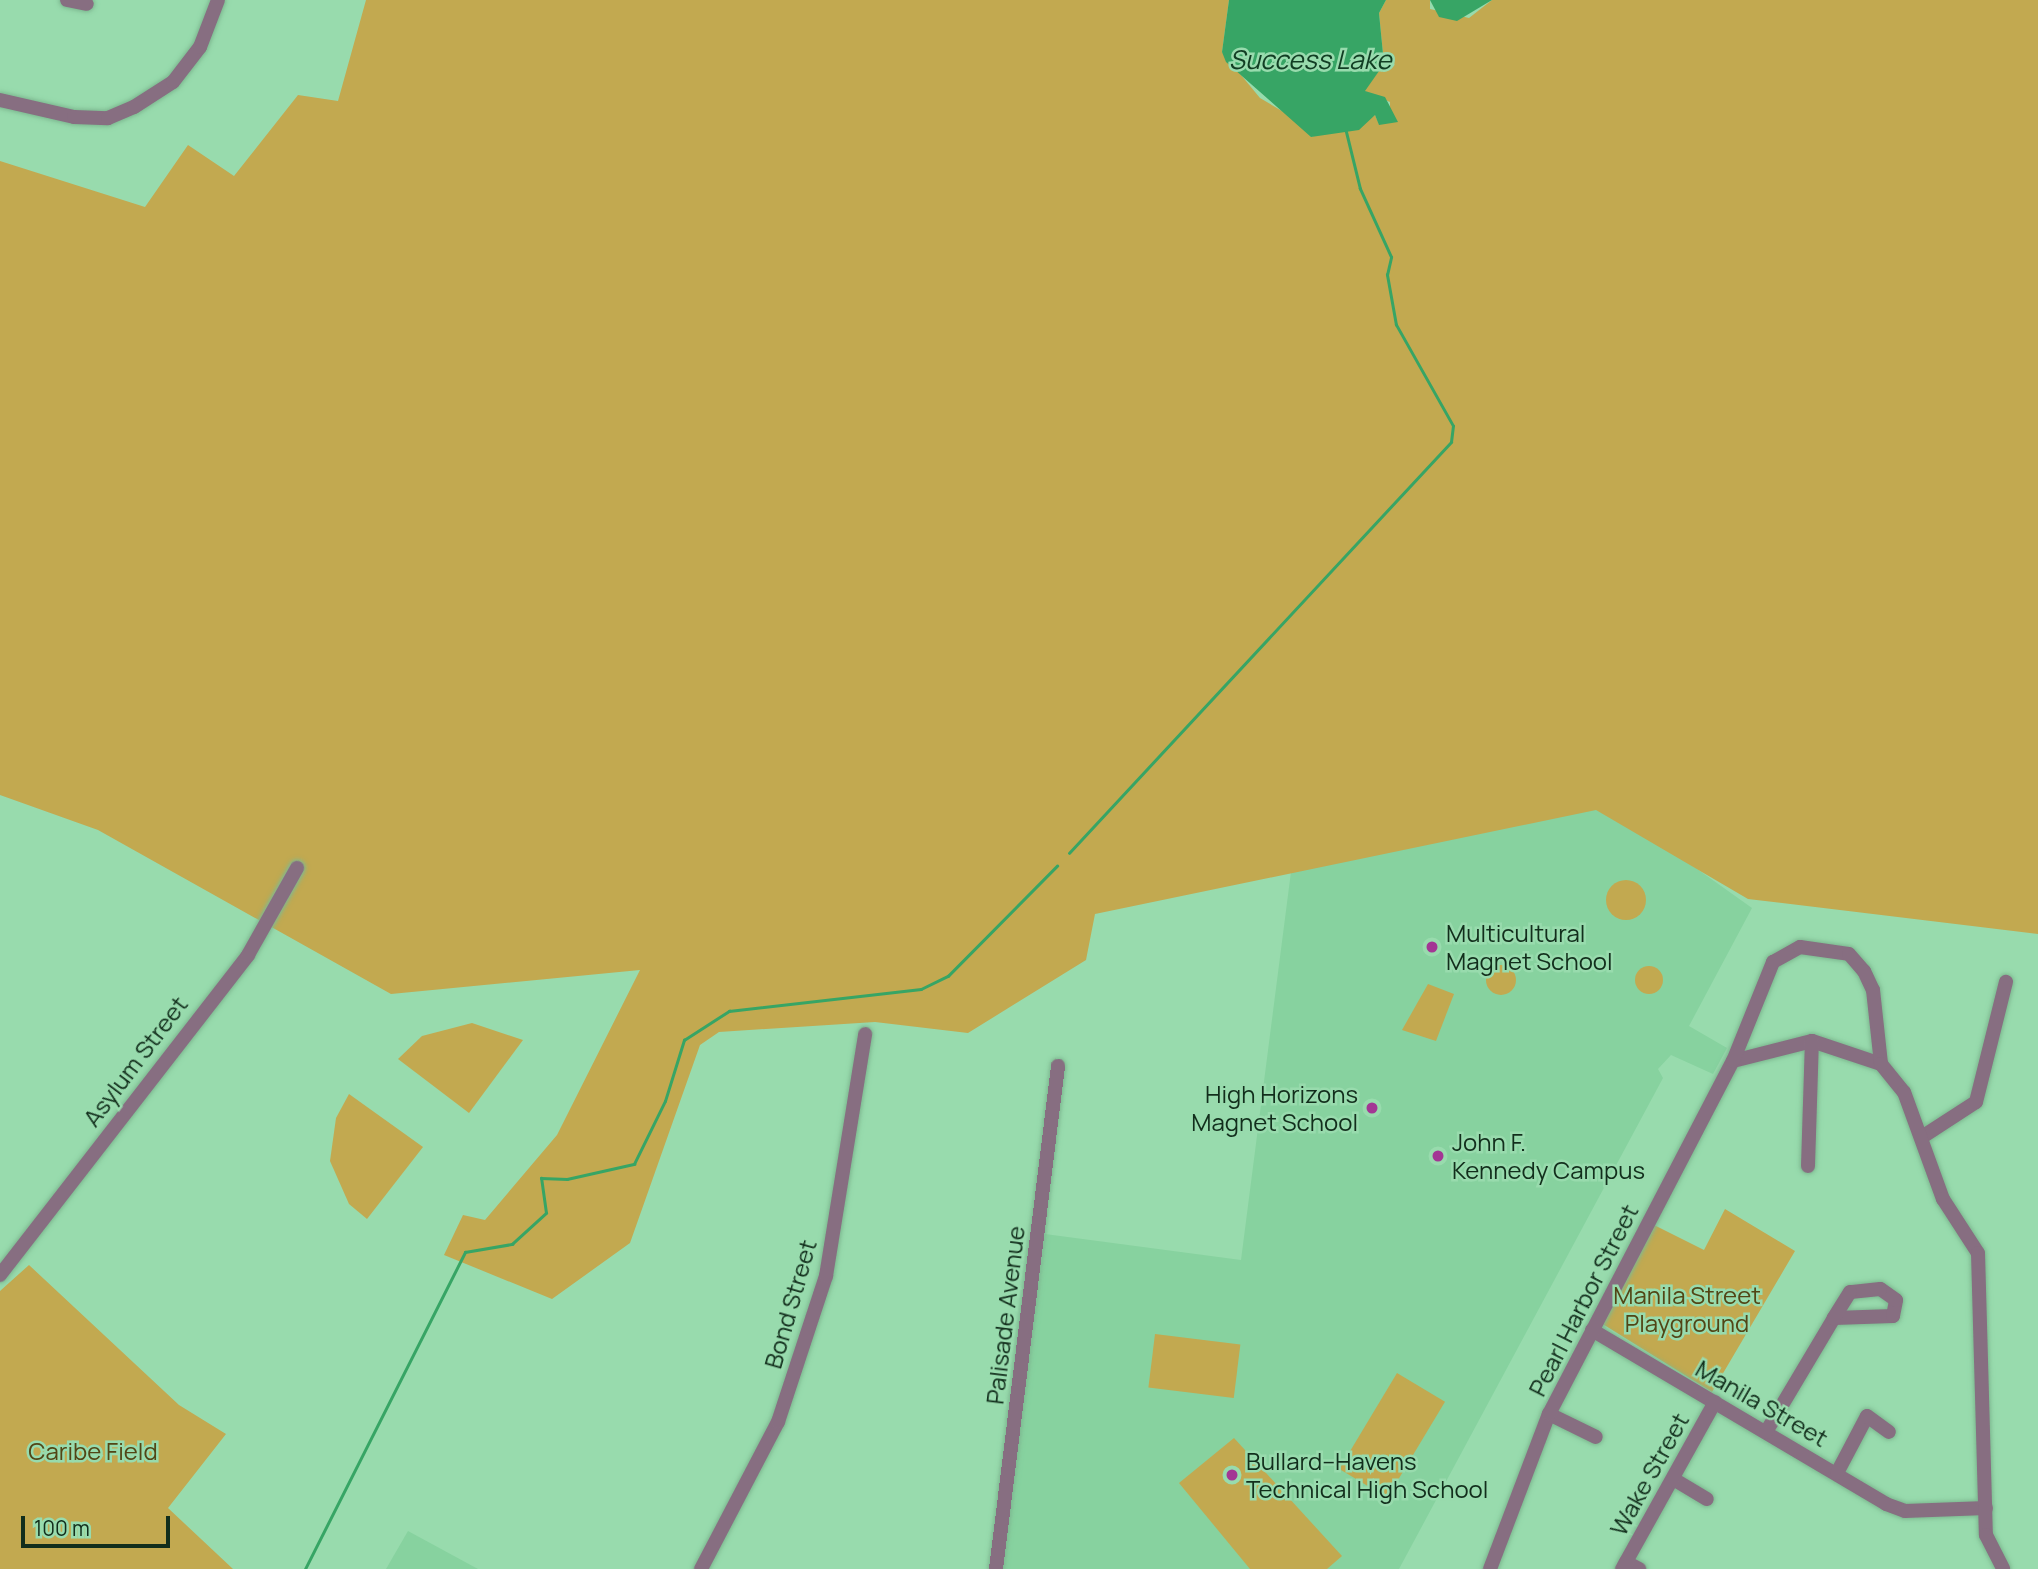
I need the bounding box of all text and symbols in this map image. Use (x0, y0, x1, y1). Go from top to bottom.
water label: Success Lake (1229, 44, 1391, 76)
place label: Multicultural Magnet School (1446, 919, 1613, 975)
marker: Multicultural Magnet School (1424, 939, 1440, 955)
street label: Asylum Street (77, 990, 193, 1132)
place label: High Horizons Magnet School (1191, 1080, 1358, 1136)
marker: High Horizons Magnet School (1364, 1100, 1380, 1116)
place label: John F. Kennedy Campus (1452, 1128, 1645, 1184)
marker: John F. Kennedy Campus (1430, 1148, 1446, 1164)
street label: Pearl Harbor Street (1522, 1199, 1644, 1401)
street label: Palisade Avenue (980, 1224, 1030, 1406)
street label: Bond Street (758, 1236, 822, 1372)
park label: Manila Street Playground (1613, 1281, 1761, 1337)
street label: Manila Street (1691, 1354, 1833, 1452)
street label: Wake Street (1604, 1408, 1694, 1540)
park label: Caribe Field (28, 1437, 158, 1465)
place label: Bullard–Havens Technical High School (1246, 1447, 1488, 1503)
marker: Bullard–Havens Technical High School (1224, 1467, 1240, 1483)
scale bar (24, 1502, 173, 1546)
text: 100 m (34, 1514, 90, 1542)

